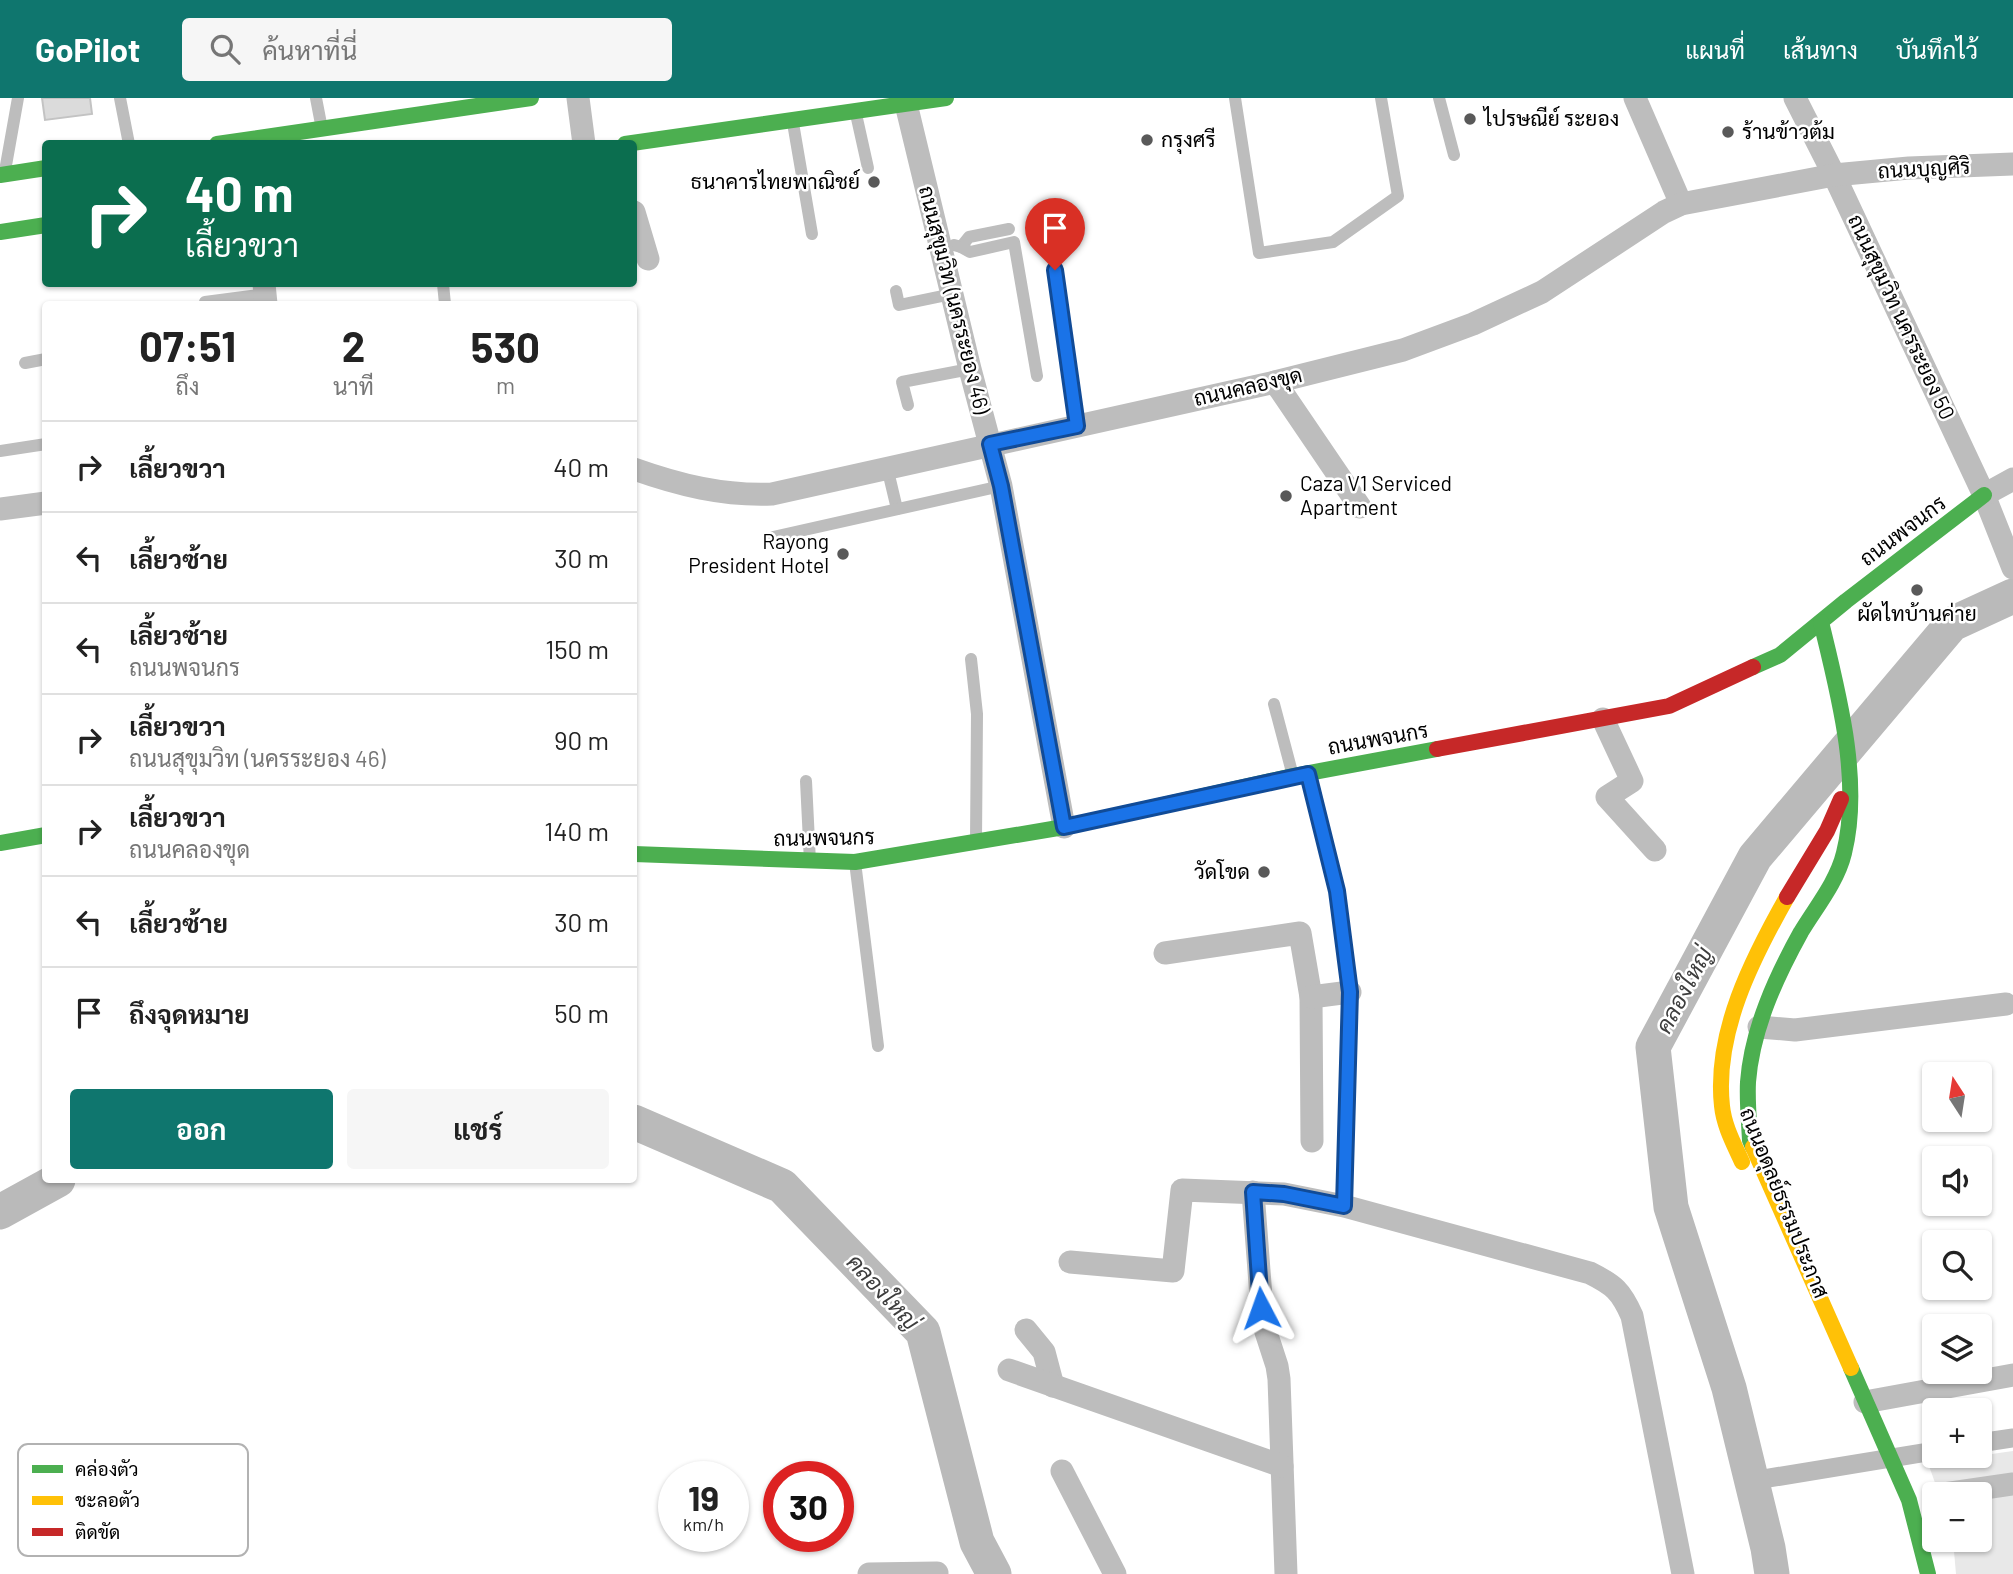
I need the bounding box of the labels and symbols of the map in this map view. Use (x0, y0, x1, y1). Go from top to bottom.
place label: ไปรษณีย์ ระยอง (1482, 105, 1619, 130)
marker: ไปรษณีย์ ระยอง (1462, 111, 1478, 127)
place label: ร้านข้าวต้ม (1742, 118, 1835, 143)
marker: ร้านข้าวต้ม (1720, 124, 1736, 140)
place label: กรุงศรี (1161, 126, 1216, 154)
marker: กรุงศรี (1139, 132, 1155, 148)
street label: ถนนบุญศิริ (1877, 153, 1971, 185)
place label: ธนาคารไทยพาณิชย์ (691, 168, 860, 193)
marker: ธนาคารไทยพาณิชย์ (866, 174, 882, 190)
street label: ถนนสุขุมวิท (นครระยอง 46) (912, 183, 996, 418)
pin (1025, 198, 1085, 270)
street label: ถนนสุขุมวิท นครระยอง 50 (1841, 210, 1961, 424)
street label: ถนนคลองขุด (1191, 361, 1305, 413)
place label: Caza V1 Serviced Apartment (1300, 470, 1452, 519)
marker: Caza V1 Serviced Apartment (1278, 488, 1294, 504)
street label: ถนนพจนกร (1854, 489, 1950, 570)
place label: Rayong President Hotel (688, 528, 829, 577)
marker: Rayong President Hotel (835, 546, 851, 562)
marker: ผัดไทบ้านค่าย (1909, 582, 1925, 598)
place label: ผัดไทบ้านค่าย (1857, 600, 1977, 625)
street label: ถนนพจนกร (1326, 716, 1430, 759)
street label: ถนนพจนกร (773, 823, 875, 850)
place label: วัดโขด (1194, 858, 1250, 883)
marker: วัดโขด (1256, 864, 1272, 880)
water label: คลองใหญ่ (1648, 940, 1719, 1038)
north arrow (1922, 1062, 1992, 1132)
street label: ถนนอดุลย์ธรรมประภาส (1733, 1104, 1835, 1302)
water label: คลองใหญ่ (841, 1247, 927, 1337)
position arrow (1224, 1271, 1298, 1345)
legend (18, 1444, 248, 1556)
text: คล่องตัว (75, 1457, 139, 1480)
speed limit sign: 30 (763, 1461, 854, 1552)
text: ชะลอตัว (75, 1488, 140, 1511)
text: ติดขัด (75, 1520, 120, 1543)

